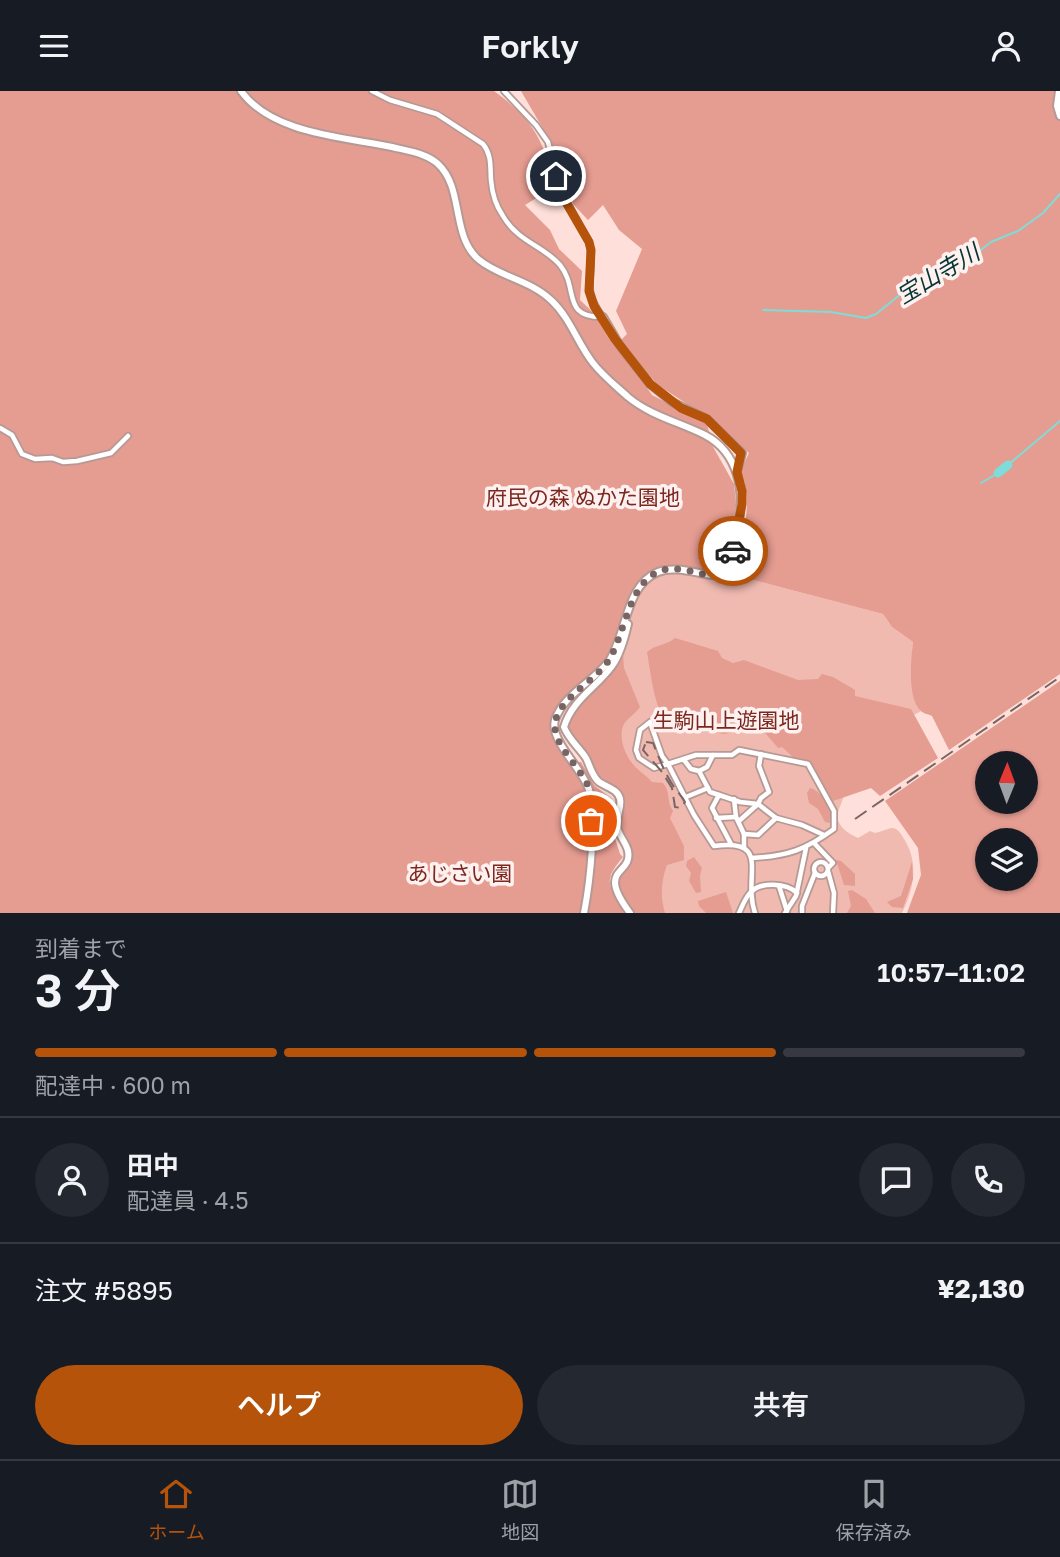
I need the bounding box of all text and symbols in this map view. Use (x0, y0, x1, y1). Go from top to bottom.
icon: menu (35, 27, 73, 65)
text: Forkly (481, 27, 579, 65)
icon: person (987, 27, 1025, 65)
pin (526, 146, 586, 206)
icon: home (537, 157, 575, 195)
water label: 宝山寺川 (891, 236, 987, 309)
park label: 府民の森 ぬかた園地 (486, 484, 680, 510)
courier (698, 516, 768, 586)
icon: car (714, 532, 752, 570)
park label: 生駒山上遊園地 (653, 707, 800, 733)
north arrow (975, 751, 1038, 814)
map controls (975, 751, 1038, 891)
pin (561, 791, 621, 851)
icon: bag (572, 802, 610, 840)
button: layers (975, 828, 1038, 891)
park label: あじさい園 (408, 860, 513, 886)
text: 到着まで (35, 934, 127, 962)
text: 10:57–11:02 (877, 957, 1025, 988)
text: 3 分 (35, 962, 120, 1017)
text: 配達中 · 600 m (35, 1071, 191, 1099)
button: person (35, 1143, 109, 1217)
button: chat (859, 1143, 933, 1217)
button: phone (951, 1143, 1025, 1217)
text: 田中 (127, 1150, 179, 1181)
text: 配達員 · 4.5 (127, 1186, 249, 1214)
text: ¥2,130 (938, 1273, 1025, 1304)
text: 注文 #5895 (35, 1275, 173, 1306)
button: ヘルプ (35, 1365, 523, 1445)
button: 共有 (537, 1365, 1025, 1445)
tab: ホーム (148, 1475, 205, 1544)
tab: 地図 (501, 1475, 539, 1544)
tab: 保存済み (836, 1475, 912, 1544)

